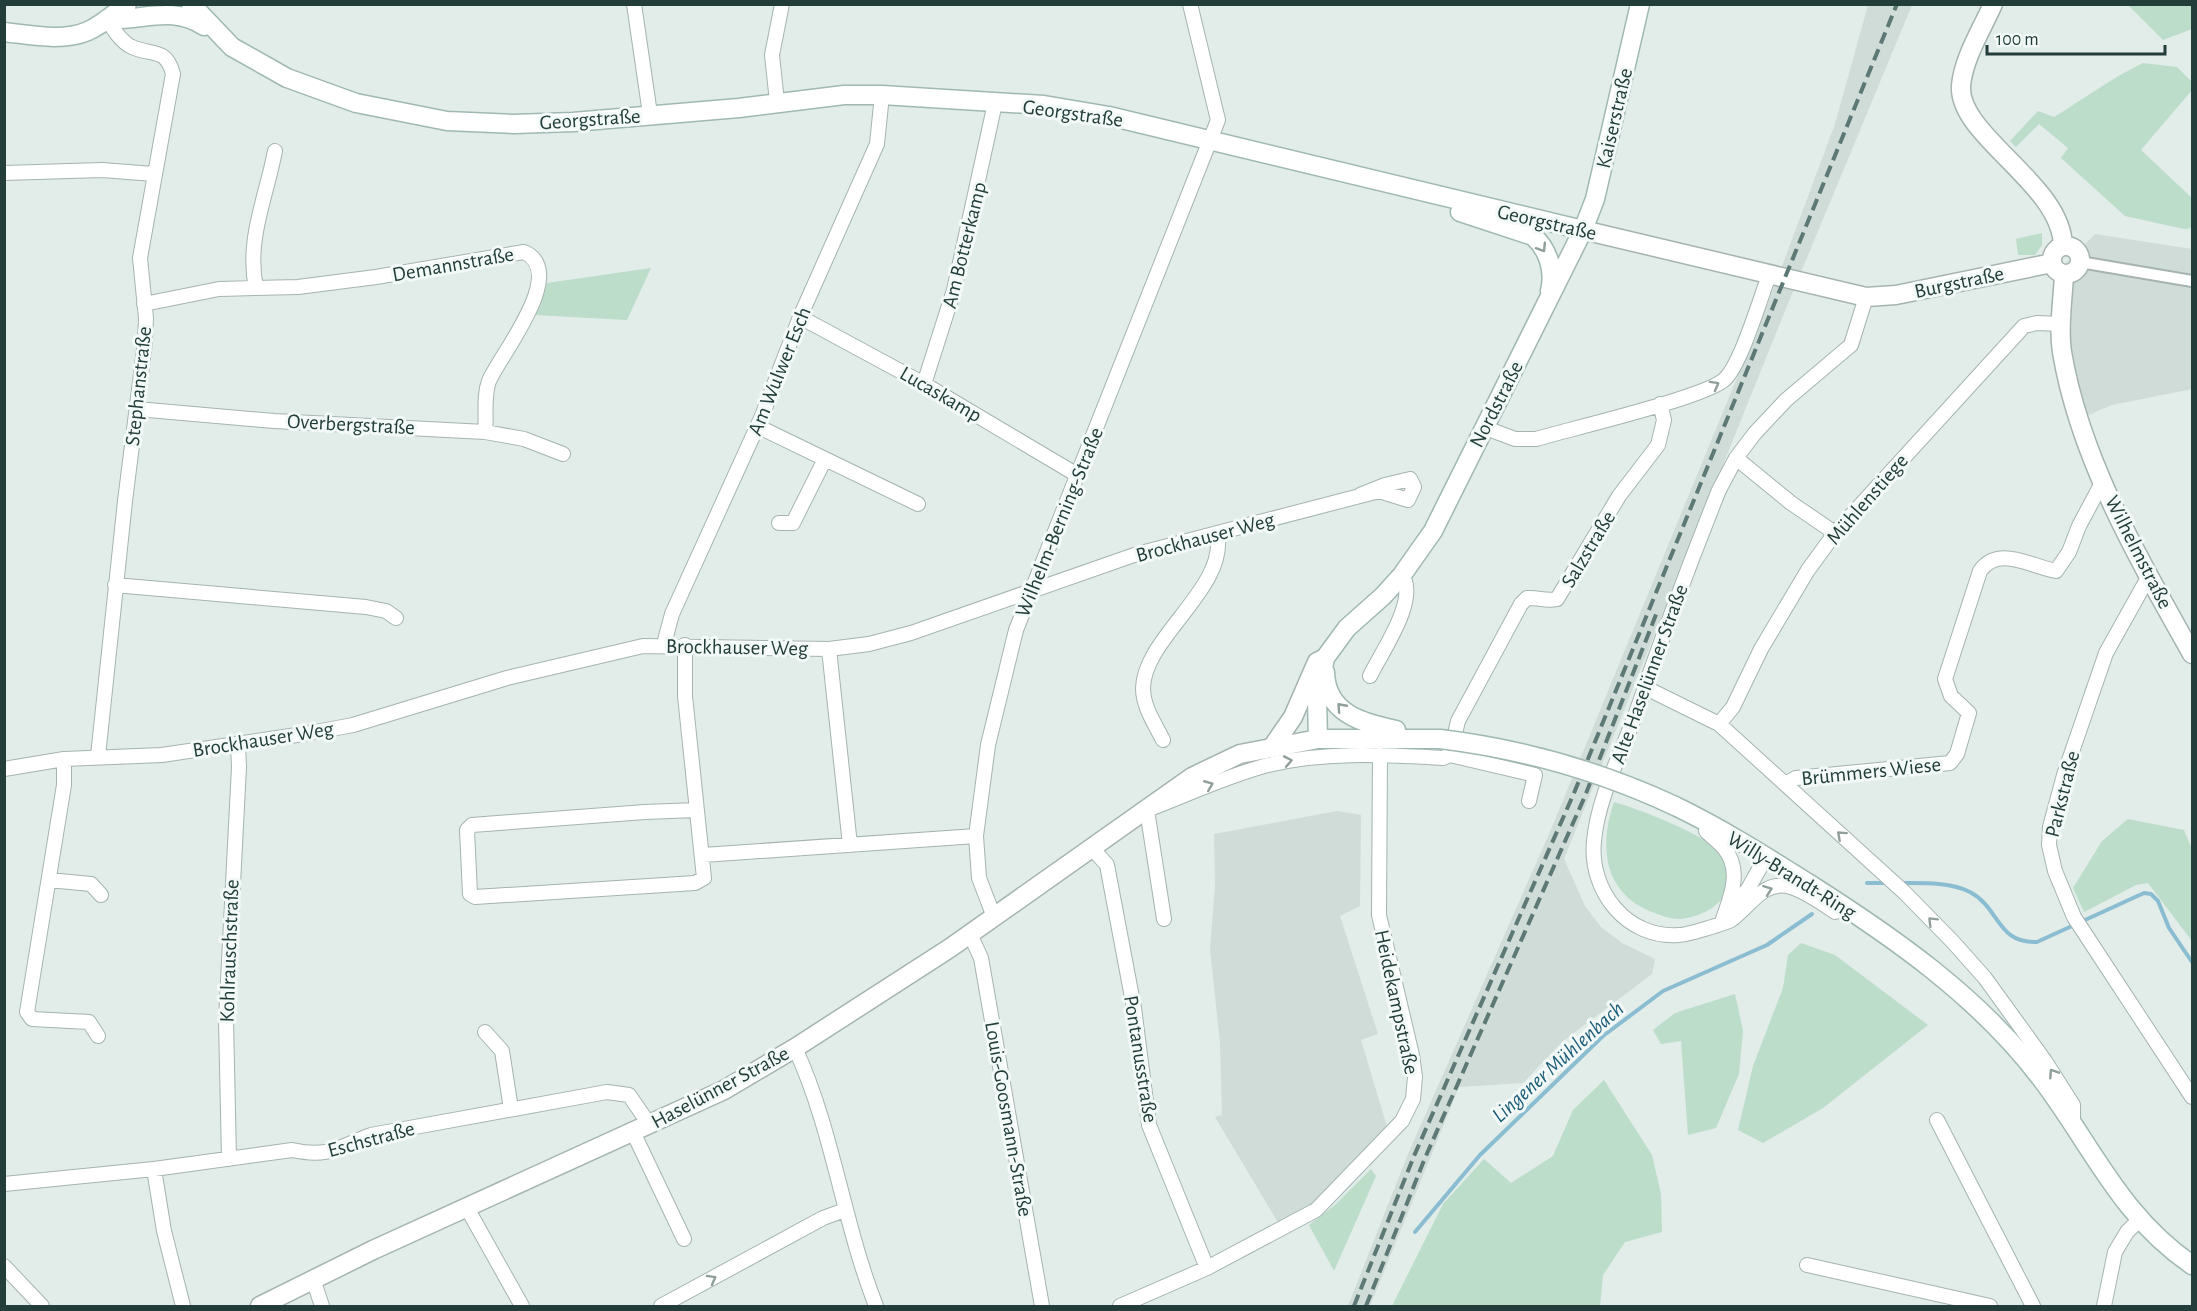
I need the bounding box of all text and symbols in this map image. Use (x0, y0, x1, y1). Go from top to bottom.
scale bar (1987, 18, 2166, 56)
text: 100 m (1996, 31, 2039, 49)
street label: Kaiserstraße (1593, 66, 1636, 170)
street label: Georgstraße (1021, 96, 1124, 131)
street label: Georgstraße (539, 106, 641, 133)
street label: Am Botterkamp (939, 180, 990, 310)
street label: Georgstraße (1495, 201, 1598, 244)
one-way arrow (1535, 242, 1546, 253)
street label: Demannstraße (391, 243, 516, 286)
street label: Burgstraße (1912, 263, 2006, 302)
street label: Am Wulwer Esch (744, 304, 815, 438)
street label: Stephanstraße (122, 325, 155, 447)
street label: Nordstraße (1466, 358, 1527, 451)
street label: Lucaskamp (896, 363, 985, 426)
one-way arrow (1709, 381, 1719, 392)
street label: Overbergstraße (287, 411, 415, 438)
street label: Wilhelm-Berning-Straße (1012, 424, 1107, 620)
street label: Mühlenstiege (1823, 450, 1912, 549)
street label: Wilhelmstraße (2101, 492, 2176, 612)
street label: Salzstraße (1558, 507, 1619, 591)
street label: Brockhauser Weg (1134, 509, 1277, 566)
street label: Alte Haselünner Straße (1607, 582, 1692, 767)
street label: Brockhauser Weg (666, 636, 809, 659)
one-way arrow (1337, 703, 1348, 713)
street label: Brockhauser Weg (191, 718, 336, 761)
street label: Parkstraße (2042, 749, 2083, 840)
street label: Brümmers Wiese (1800, 754, 1942, 789)
one-way arrow (1283, 755, 1293, 768)
one-way arrow (1202, 780, 1213, 792)
street label: Willy-Brandt-Ring (1724, 828, 1860, 924)
one-way arrow (1837, 831, 1847, 842)
street label: Kohlrauschstraße (217, 879, 242, 1023)
one-way arrow (1762, 885, 1773, 897)
one-way arrow (1928, 917, 1939, 928)
street label: Heidekampstraße (1371, 928, 1422, 1076)
street label: Pontanusstraße (1120, 994, 1161, 1124)
water label: Lingener Mühlenbach (1488, 997, 1628, 1126)
street label: Louis-Goosmann-Straße (981, 1020, 1036, 1218)
street label: Haselünner Straße (648, 1042, 792, 1132)
one-way arrow (2049, 1069, 2060, 1080)
street label: Eschstraße (325, 1118, 417, 1161)
one-way arrow (706, 1274, 717, 1286)

